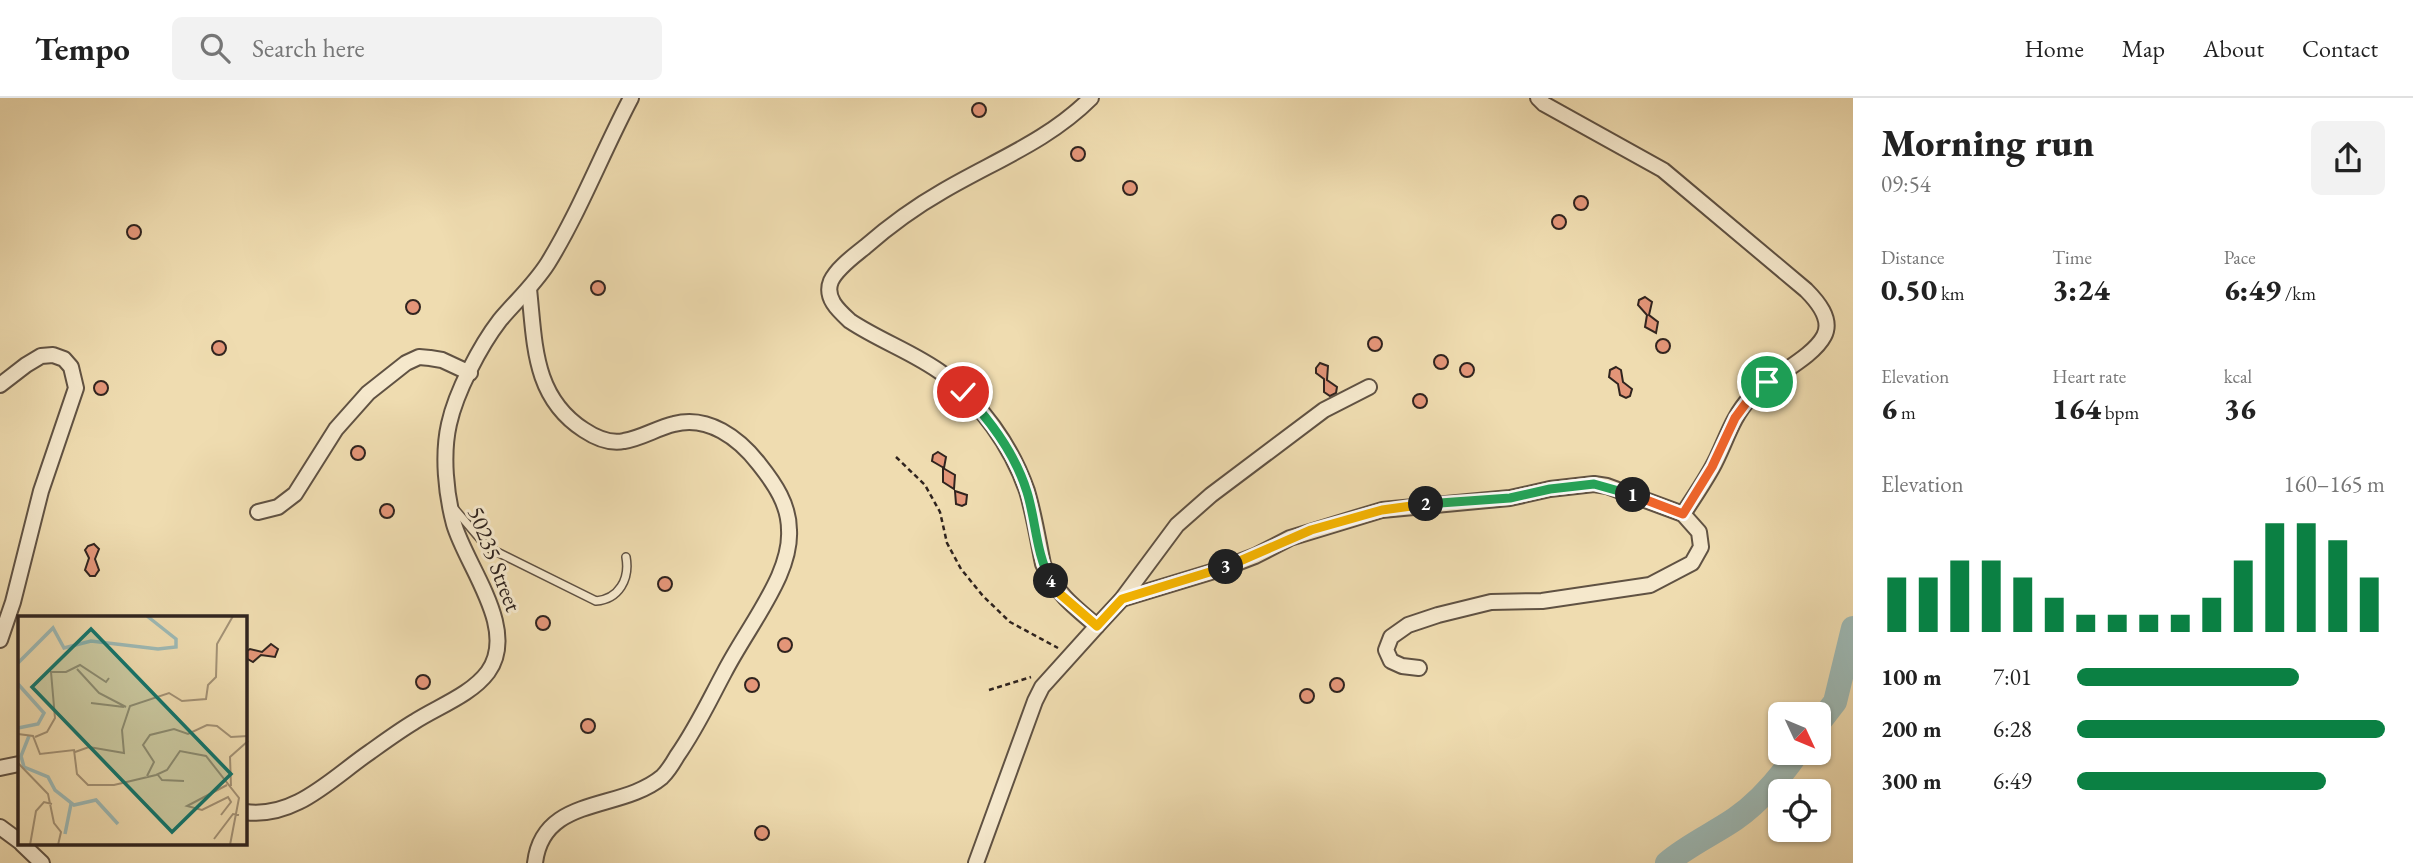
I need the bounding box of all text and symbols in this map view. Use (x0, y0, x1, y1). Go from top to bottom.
search box (172, 17, 662, 80)
text: Tempo (35, 27, 130, 70)
icon: search (196, 29, 234, 67)
text: Search here (252, 31, 365, 65)
text: Home (2024, 33, 2084, 64)
text: Map (2122, 33, 2165, 64)
text: About (2203, 33, 2264, 64)
text: Contact (2302, 33, 2378, 64)
text: Morning run (1881, 118, 2094, 167)
button: share (2311, 121, 2385, 195)
text: 09:54 (1881, 169, 1931, 199)
text: Distance (1881, 245, 1944, 270)
text: Time (2052, 245, 2092, 270)
text: Pace (2224, 245, 2256, 270)
text: 0.50 (1881, 270, 1937, 309)
text: 3:24 (2052, 270, 2110, 309)
text: 6:49 (2224, 270, 2281, 309)
text: km (1937, 281, 1965, 306)
text: /km (2281, 281, 2316, 306)
pin (1737, 352, 1797, 412)
pin (933, 362, 993, 422)
icon: arrive (1748, 363, 1786, 401)
text: Elevation (1881, 364, 1949, 389)
text: Heart rate (2052, 364, 2126, 389)
text: kcal (2224, 364, 2252, 389)
icon: check (944, 373, 982, 411)
text: 6 (1881, 389, 1897, 428)
text: 164 (2052, 389, 2101, 428)
text: 36 (2224, 389, 2256, 428)
text: m (1897, 400, 1916, 425)
text: bpm (2101, 400, 2139, 425)
text: Elevation (1881, 469, 1964, 499)
text: 160–165 m (2284, 469, 2385, 499)
pin: 1 (1616, 478, 1650, 512)
text: 1 (1627, 482, 1638, 507)
pin: 2 (1408, 486, 1444, 522)
text: 2 (1420, 491, 1431, 516)
street label: 50235 Street (461, 502, 529, 617)
pin: 3 (1208, 550, 1244, 584)
text: 3 (1220, 554, 1231, 579)
pin: 4 (1034, 564, 1068, 598)
text: 4 (1045, 568, 1056, 593)
inset map (18, 616, 247, 846)
text: 100 m (1881, 662, 1942, 692)
text: 7:01 (1993, 662, 2032, 692)
north arrow (1768, 702, 1830, 765)
map controls (1768, 702, 1831, 842)
text: 200 m (1881, 714, 1942, 744)
text: 6:28 (1993, 714, 2032, 744)
text: 300 m (1881, 766, 1942, 796)
text: 6:49 (1993, 766, 2032, 796)
button: locate (1768, 779, 1831, 842)

